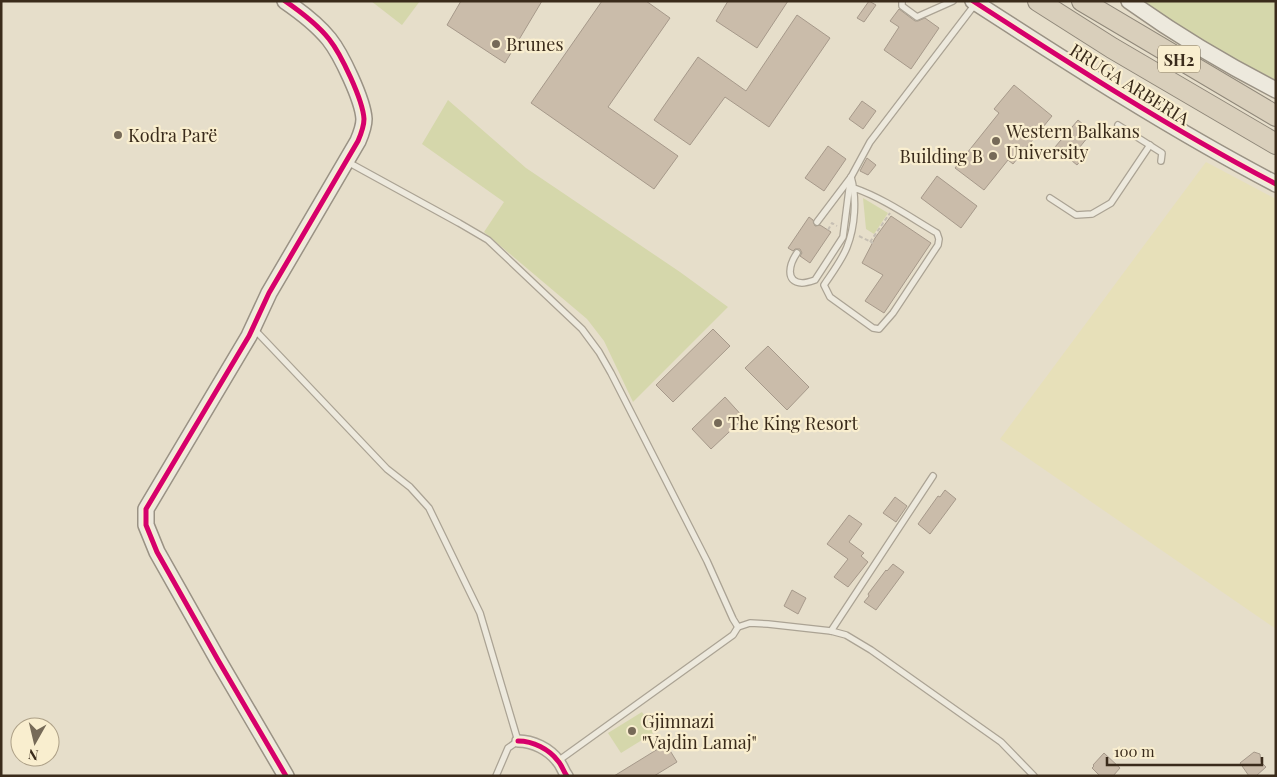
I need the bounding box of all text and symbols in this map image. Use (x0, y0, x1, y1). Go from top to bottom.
place label: Brunes (506, 32, 564, 56)
marker: Brunes (490, 38, 502, 50)
street label: RRUGA ARBERIA (1066, 38, 1195, 131)
road number: SH2 (1158, 46, 1200, 72)
place label: Western Balkans University (1005, 119, 1140, 164)
place label: Kodra Parë (128, 123, 217, 147)
marker: Kodra Parë (112, 129, 124, 141)
marker: Western Balkans University (990, 135, 1002, 147)
place label: Building B (900, 144, 983, 168)
marker: Building B (987, 150, 999, 162)
place label: The King Resort (728, 411, 859, 435)
marker: The King Resort (712, 417, 724, 429)
place label: Gjimnazi "Vajdin Lamaj" (642, 709, 757, 754)
north arrow (10, 717, 60, 767)
marker: Gjimnazi "Vajdin Lamaj" (626, 725, 638, 737)
scale bar (1107, 734, 1262, 766)
text: 100 m (1114, 741, 1155, 761)
text: N (27, 745, 39, 765)

